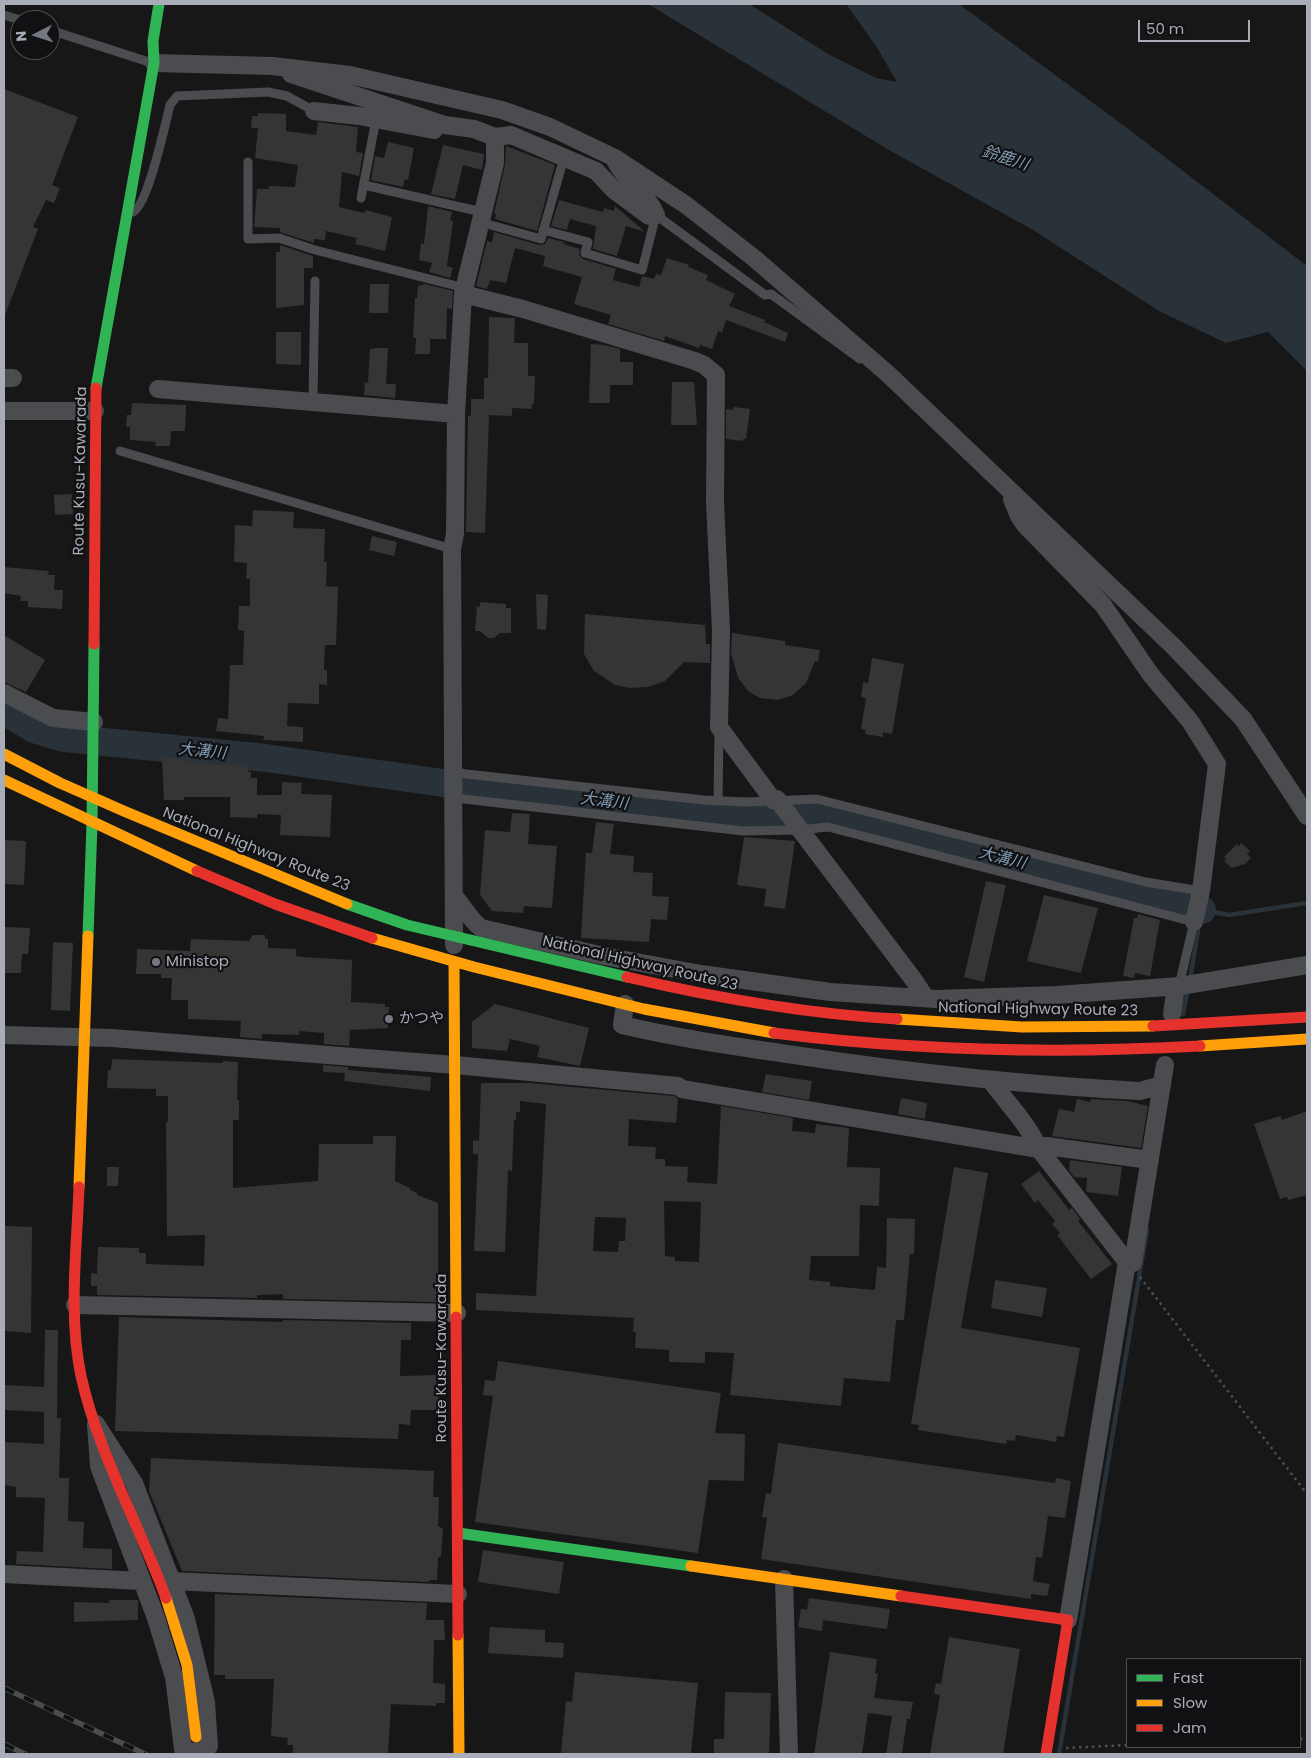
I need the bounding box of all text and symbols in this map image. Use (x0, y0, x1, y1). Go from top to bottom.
north arrow (10, 10, 60, 60)
scale bar (1141, 10, 1254, 42)
text: 50 m (1146, 18, 1184, 39)
text: N (11, 30, 31, 42)
water label: 鈴鹿川 (979, 142, 1031, 176)
street label: Route Kusu-Kawarada (71, 386, 91, 556)
water label: 大溝川 (177, 740, 227, 764)
water label: 大溝川 (579, 790, 629, 814)
street label: National Highway Route 23 (160, 804, 352, 896)
water label: 大溝川 (976, 844, 1028, 874)
street label: National Highway Route 23 (540, 933, 740, 995)
place label: Ministop (166, 953, 229, 971)
marker: Ministop (150, 956, 162, 968)
street label: National Highway Route 23 (938, 999, 1138, 1021)
place label: かつや (399, 1010, 444, 1028)
marker: かつや (383, 1013, 395, 1025)
street label: Route Kusu-Kawarada (433, 1274, 451, 1442)
legend (1126, 1658, 1301, 1748)
text: Fast (1173, 1667, 1204, 1688)
text: Slow (1173, 1692, 1207, 1713)
text: Jam (1173, 1717, 1207, 1738)

